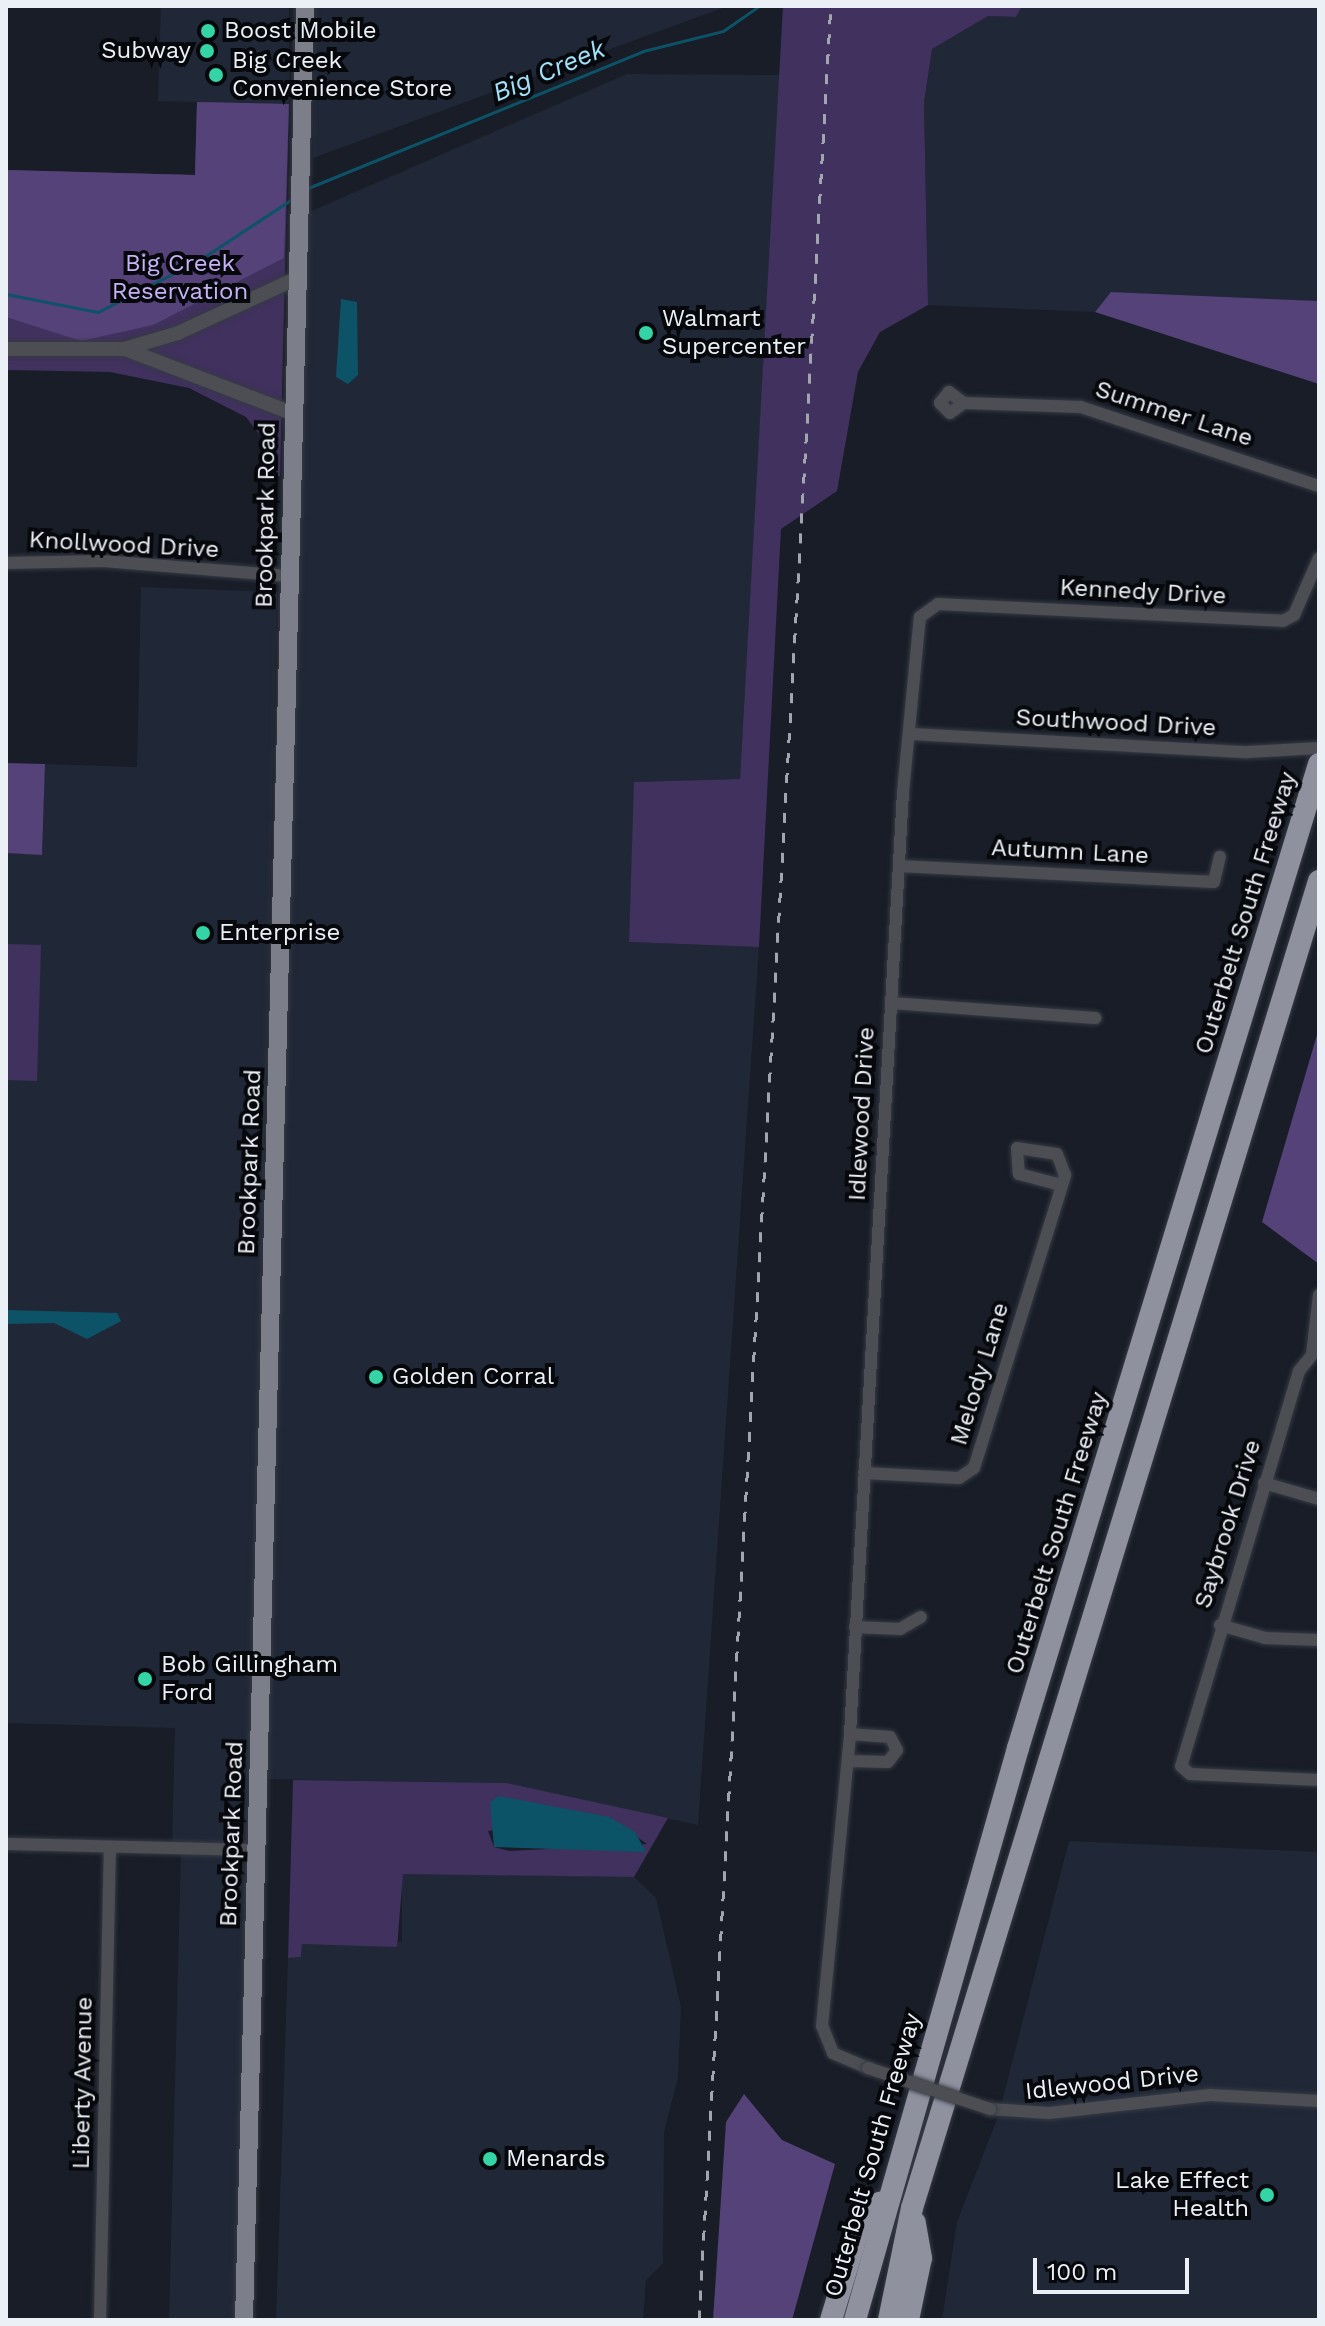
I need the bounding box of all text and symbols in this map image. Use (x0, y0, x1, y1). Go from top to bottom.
place label: Boost Mobile (224, 17, 377, 45)
marker: Boost Mobile (199, 22, 217, 40)
water label: Big Creek (488, 33, 610, 109)
place label: Subway (101, 37, 191, 65)
marker: Subway (198, 42, 216, 60)
place label: Big Creek Convenience Store (232, 47, 452, 103)
marker: Big Creek Convenience Store (207, 66, 225, 84)
park label: Big Creek Reservation (112, 250, 248, 306)
place label: Walmart Supercenter (662, 305, 806, 361)
marker: Walmart Supercenter (637, 324, 655, 342)
street label: Summer Lane (1091, 375, 1257, 453)
street label: Brookpark Road (250, 422, 282, 608)
street label: Knollwood Drive (28, 526, 220, 564)
street label: Kennedy Drive (1059, 573, 1227, 611)
street label: Southwood Drive (1015, 703, 1217, 743)
street label: Outerbelt South Freeway (1189, 768, 1303, 1058)
street label: Autumn Lane (990, 833, 1150, 871)
place label: Enterprise (219, 919, 340, 947)
marker: Enterprise (194, 924, 212, 942)
street label: Idlewood Drive (843, 1026, 881, 1202)
street label: Brookpark Road (232, 1068, 268, 1256)
street label: Melody Lane (945, 1299, 1015, 1449)
place label: Golden Corral (392, 1363, 554, 1391)
marker: Golden Corral (367, 1368, 385, 1386)
street label: Outerbelt South Freeway (1000, 1388, 1114, 1678)
street label: Saybrook Drive (1189, 1436, 1267, 1612)
place label: Bob Gillingham Ford (161, 1651, 338, 1707)
marker: Bob Gillingham Ford (136, 1670, 154, 1688)
street label: Brookpark Road (214, 1740, 250, 1928)
street label: Liberty Avenue (67, 1996, 99, 2170)
street label: Outerbelt South Freeway (819, 2010, 927, 2300)
street label: Idlewood Drive (1024, 2060, 1200, 2106)
place label: Menards (506, 2145, 606, 2173)
marker: Menards (481, 2150, 499, 2168)
place label: Lake Effect Health (1115, 2167, 1249, 2223)
marker: Lake Effect Health (1256, 2184, 1278, 2206)
scale bar (1037, 2242, 1193, 2292)
text: 100 m (1047, 2258, 1117, 2286)

